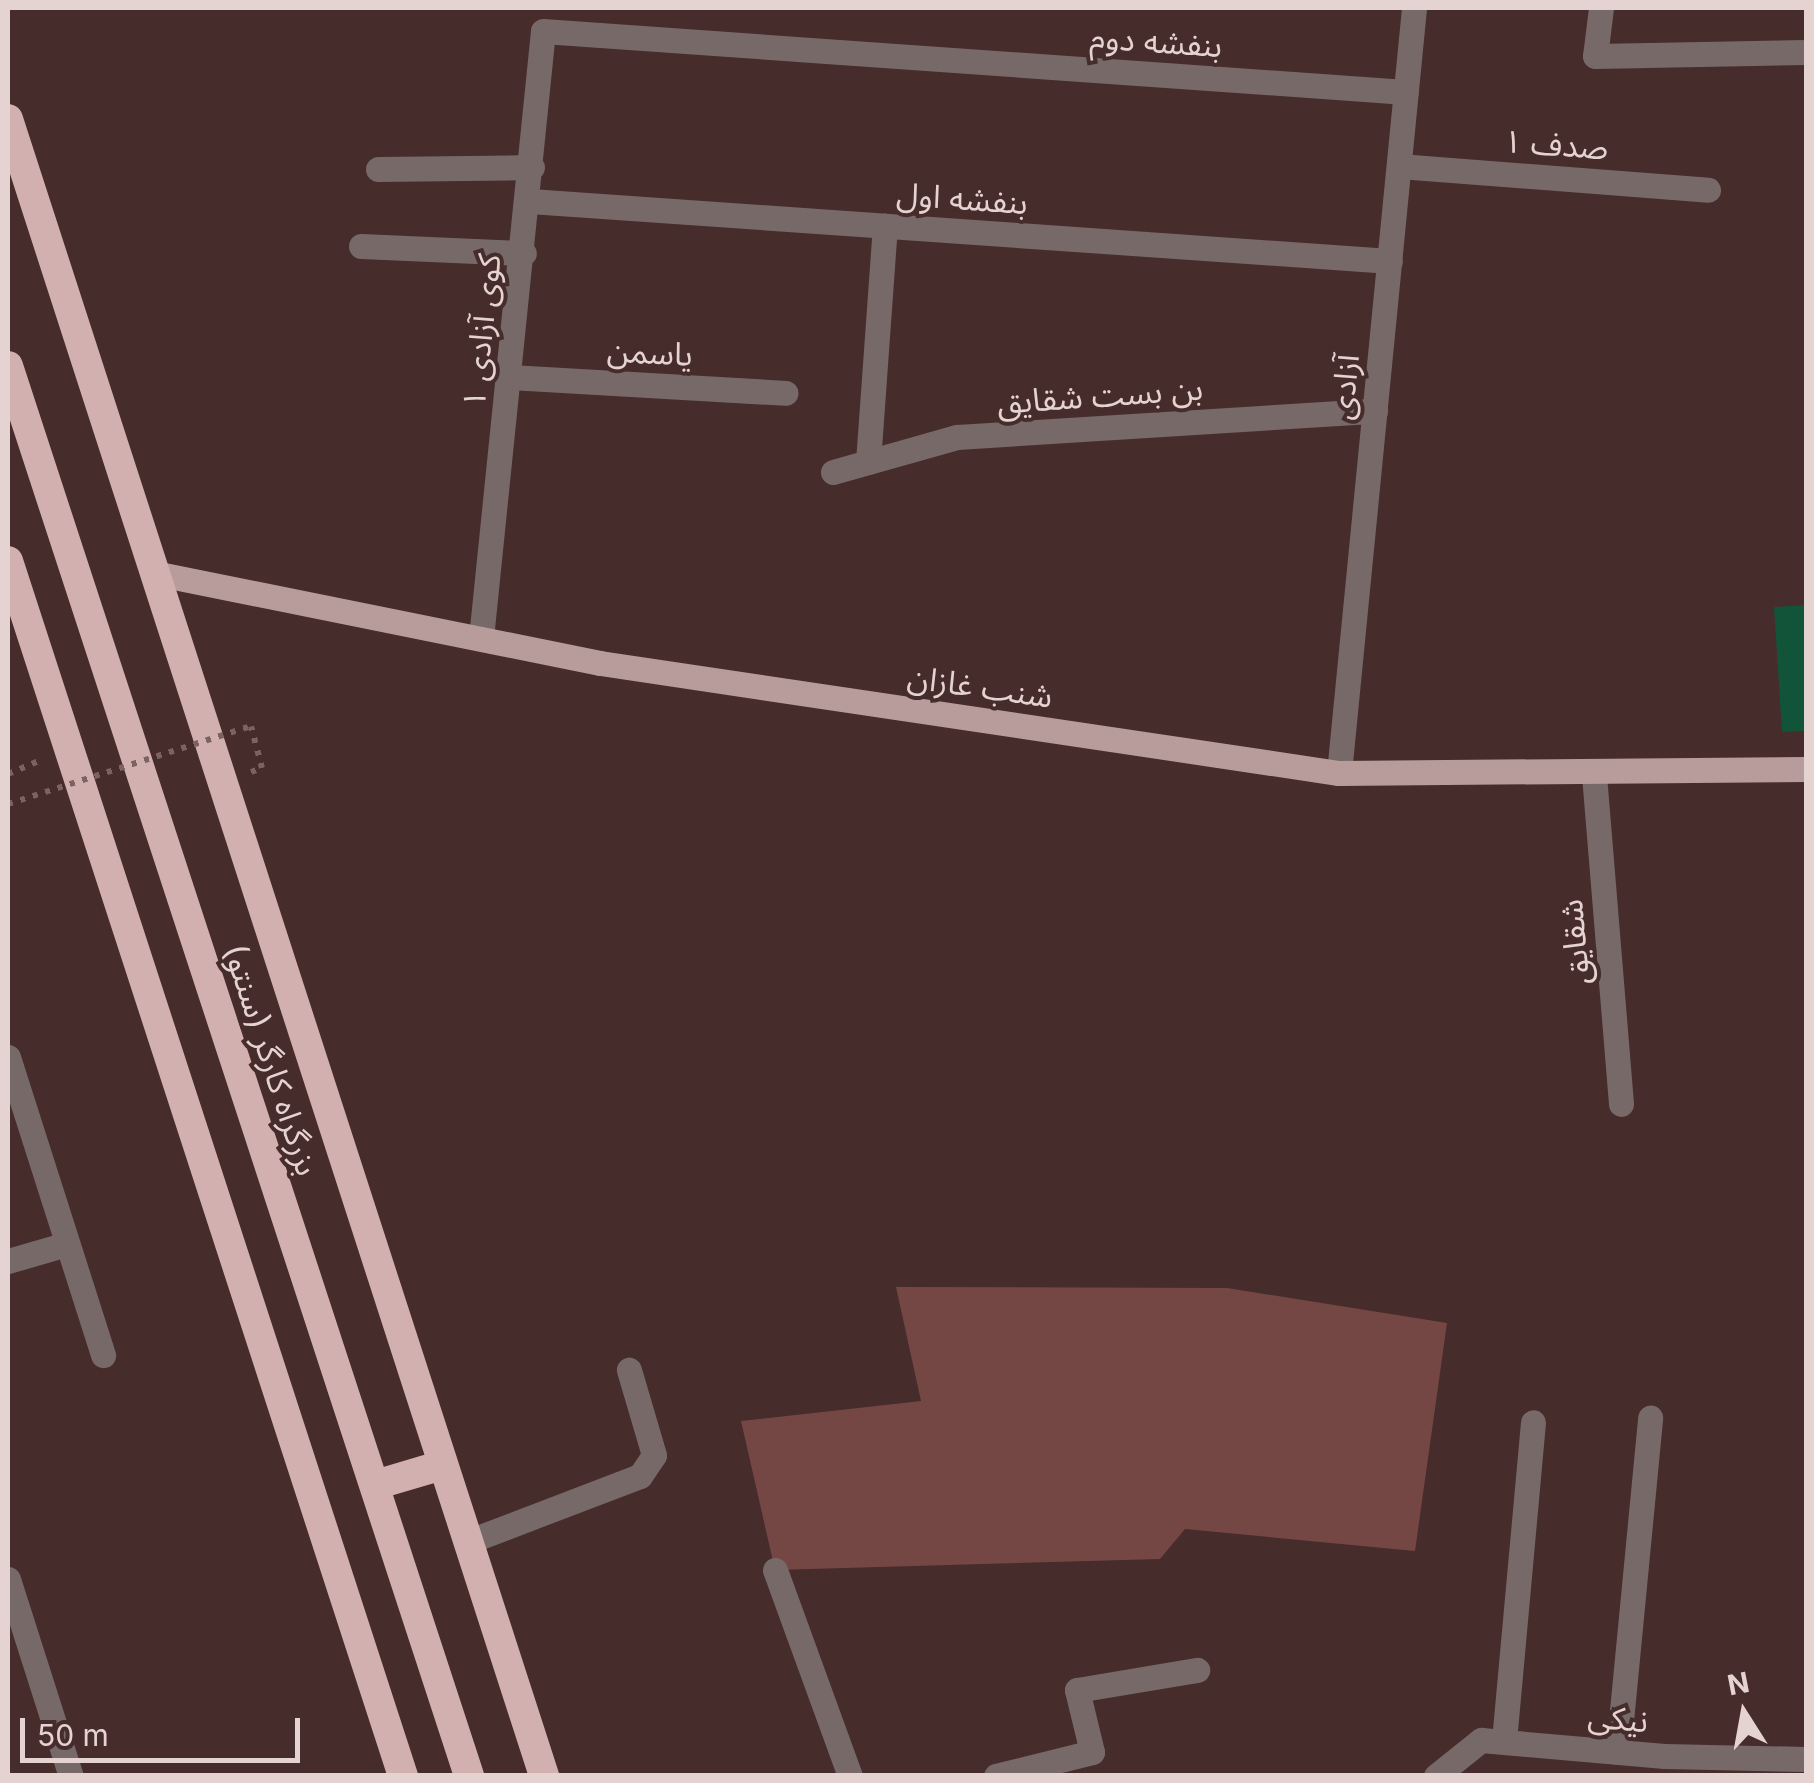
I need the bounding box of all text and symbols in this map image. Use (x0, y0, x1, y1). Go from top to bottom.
street label: بنفشه دوم (1089, 18, 1223, 66)
street label: صدف ۱ (1502, 122, 1610, 168)
street label: بنفشه اول (895, 175, 1029, 223)
street label: کوی آزادی ۱ (455, 252, 509, 410)
street label: یاسمن (606, 332, 694, 374)
street label: آزادی (1322, 352, 1368, 422)
street label: بن بست شقایق (996, 370, 1204, 422)
street label: شنب غازان (905, 658, 1055, 716)
street label: شقایق (1552, 898, 1598, 986)
street label: بزرگراه کارگر (سنتو) (216, 940, 326, 1180)
north arrow (1694, 1663, 1794, 1763)
text: N (1725, 1665, 1752, 1702)
street label: نیکی (1586, 1697, 1650, 1741)
scale bar (25, 1698, 305, 1760)
text: 50 m (37, 1717, 109, 1753)

